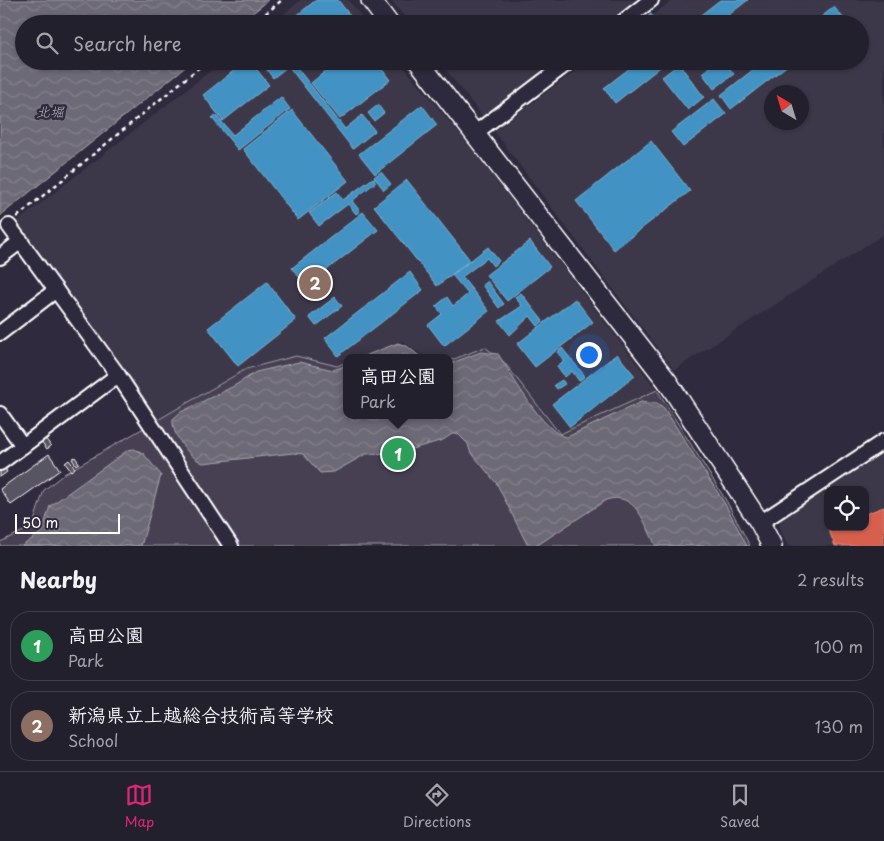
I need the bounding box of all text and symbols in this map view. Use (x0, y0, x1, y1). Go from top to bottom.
search box (15, 15, 869, 70)
icon: search (33, 29, 61, 57)
text: Search here (73, 29, 182, 57)
north arrow (764, 85, 809, 130)
water label: 北堀 (36, 101, 65, 122)
pin: 2 (299, 264, 331, 302)
your location (576, 342, 602, 368)
popup (343, 354, 453, 419)
text: 高田公園 (360, 361, 436, 389)
text: Park (360, 389, 396, 413)
pin: 1 (382, 435, 414, 473)
map controls (824, 486, 869, 531)
button: locate (824, 486, 869, 531)
scale bar (15, 511, 120, 534)
text: 50 m (22, 512, 58, 533)
text: Nearby (20, 563, 97, 595)
text: 2 results (797, 567, 864, 591)
text: 高田公園 (68, 620, 144, 648)
text: 1 (33, 634, 41, 658)
text: 100 m (814, 634, 863, 658)
text: Park (68, 648, 104, 672)
text: 新潟県立上越総合技術高等学校 (68, 700, 334, 728)
text: 2 (31, 714, 43, 738)
text: 130 m (815, 714, 863, 738)
text: School (68, 728, 118, 752)
tab: Map (124, 781, 154, 832)
tab: Directions (403, 781, 471, 832)
tab: Saved (720, 781, 760, 832)

